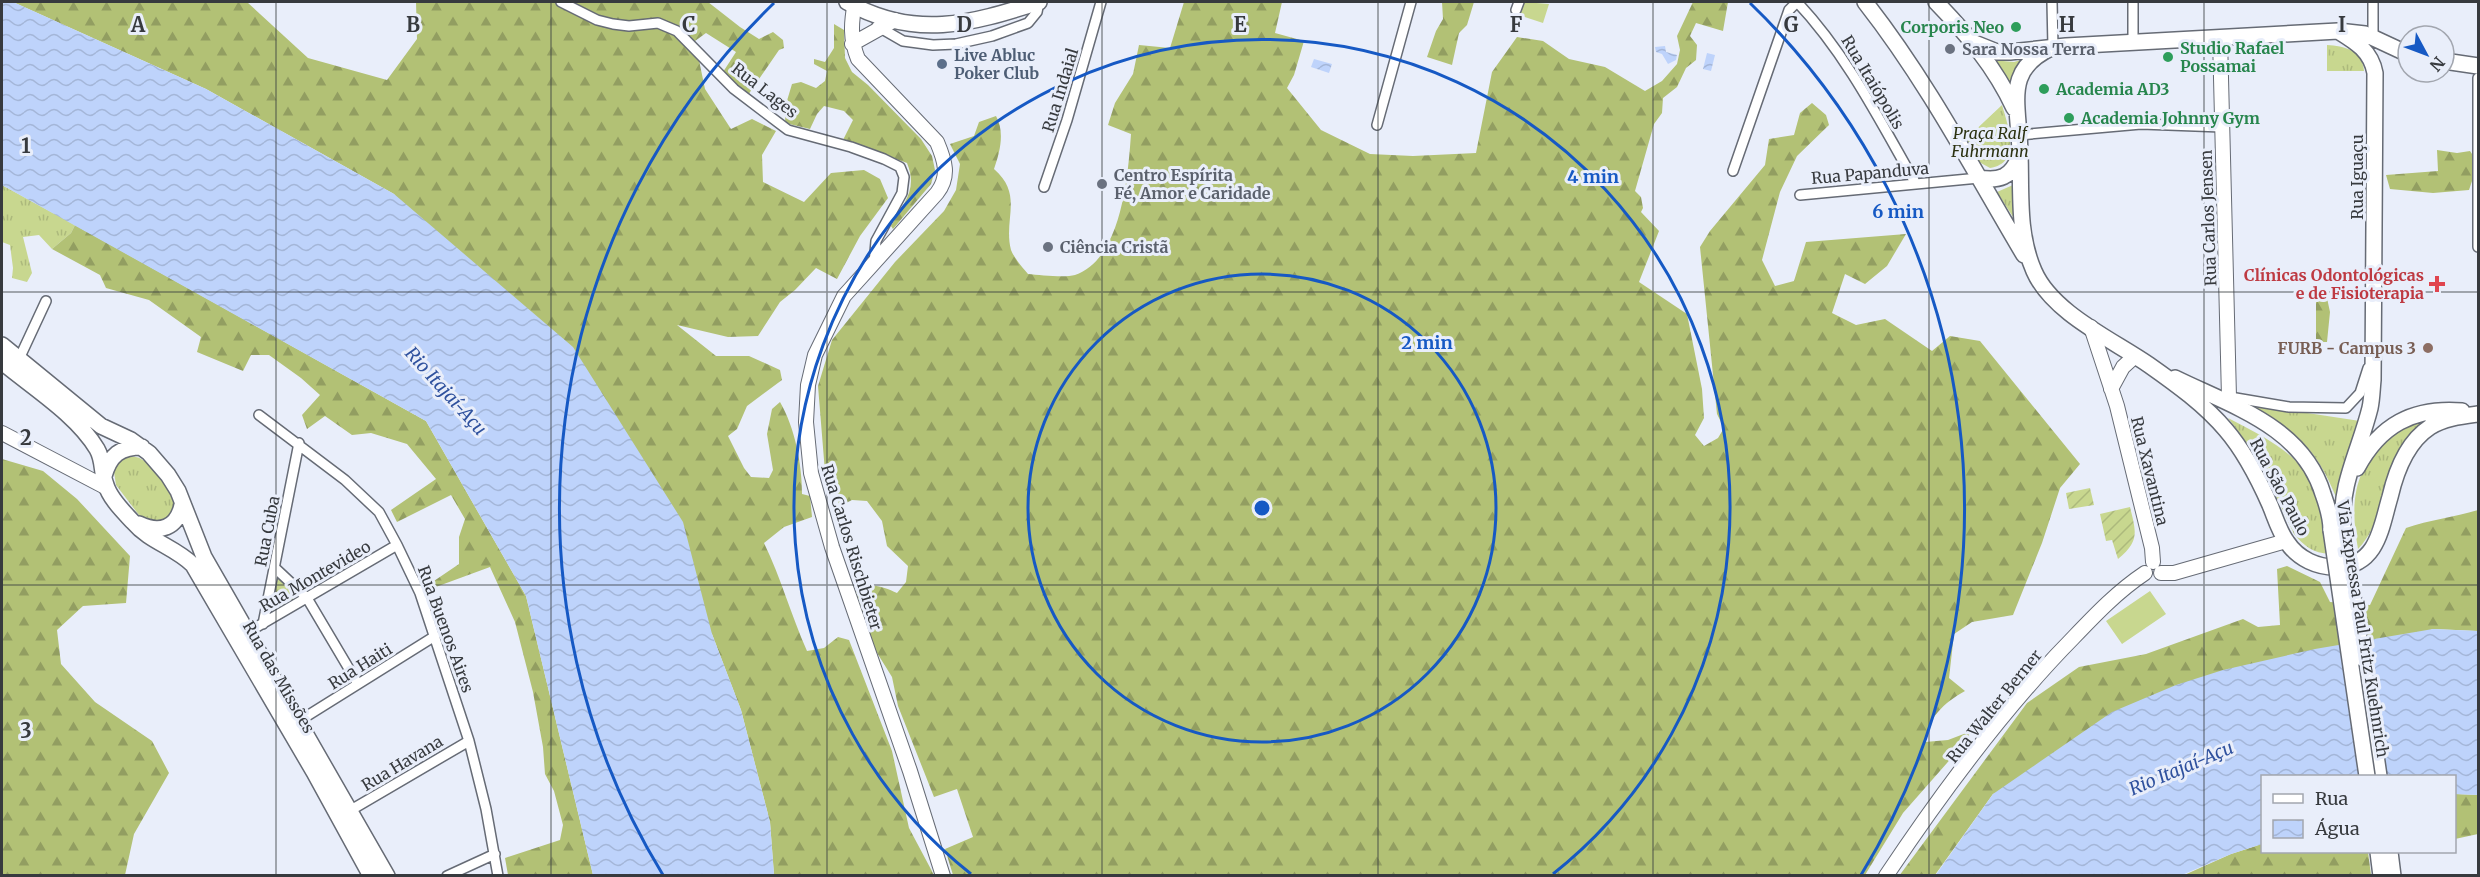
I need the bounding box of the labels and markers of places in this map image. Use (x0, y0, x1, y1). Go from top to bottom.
place label: Corporis Neo (1901, 17, 2004, 37)
marker: Corporis Neo (2009, 20, 2023, 34)
place label: Studio Rafael Possamai (2180, 38, 2284, 76)
place label: Sara Nossa Terra (1962, 39, 2095, 59)
marker: Sara Nossa Terra (1943, 42, 1957, 56)
place label: Live Abluc Poker Club (954, 45, 1039, 83)
marker: Studio Rafael Possamai (2161, 50, 2175, 64)
marker: Live Abluc Poker Club (935, 57, 949, 71)
place label: Academia AD3 (2055, 79, 2169, 99)
marker: Academia AD3 (2037, 82, 2051, 96)
place label: Academia Johnny Gym (2080, 108, 2260, 128)
marker: Academia Johnny Gym (2062, 111, 2076, 125)
place label: Centro Espírita Fé, Amor e Caridade (1114, 165, 1271, 204)
marker: Centro Espírita Fé, Amor e Caridade (1095, 177, 1109, 191)
place label: Ciência Cristã (1060, 237, 1169, 257)
marker: Ciência Cristã (1041, 240, 1055, 254)
place label: Clínicas Odontológicas e de Fisioterapia (2244, 265, 2424, 303)
marker: Clínicas Odontológicas e de Fisioterapia (2428, 275, 2446, 293)
place label: FURB - Campus 3 (2278, 338, 2416, 358)
marker: FURB - Campus 3 (2421, 341, 2435, 355)
centre of rings (1252, 498, 1272, 518)

